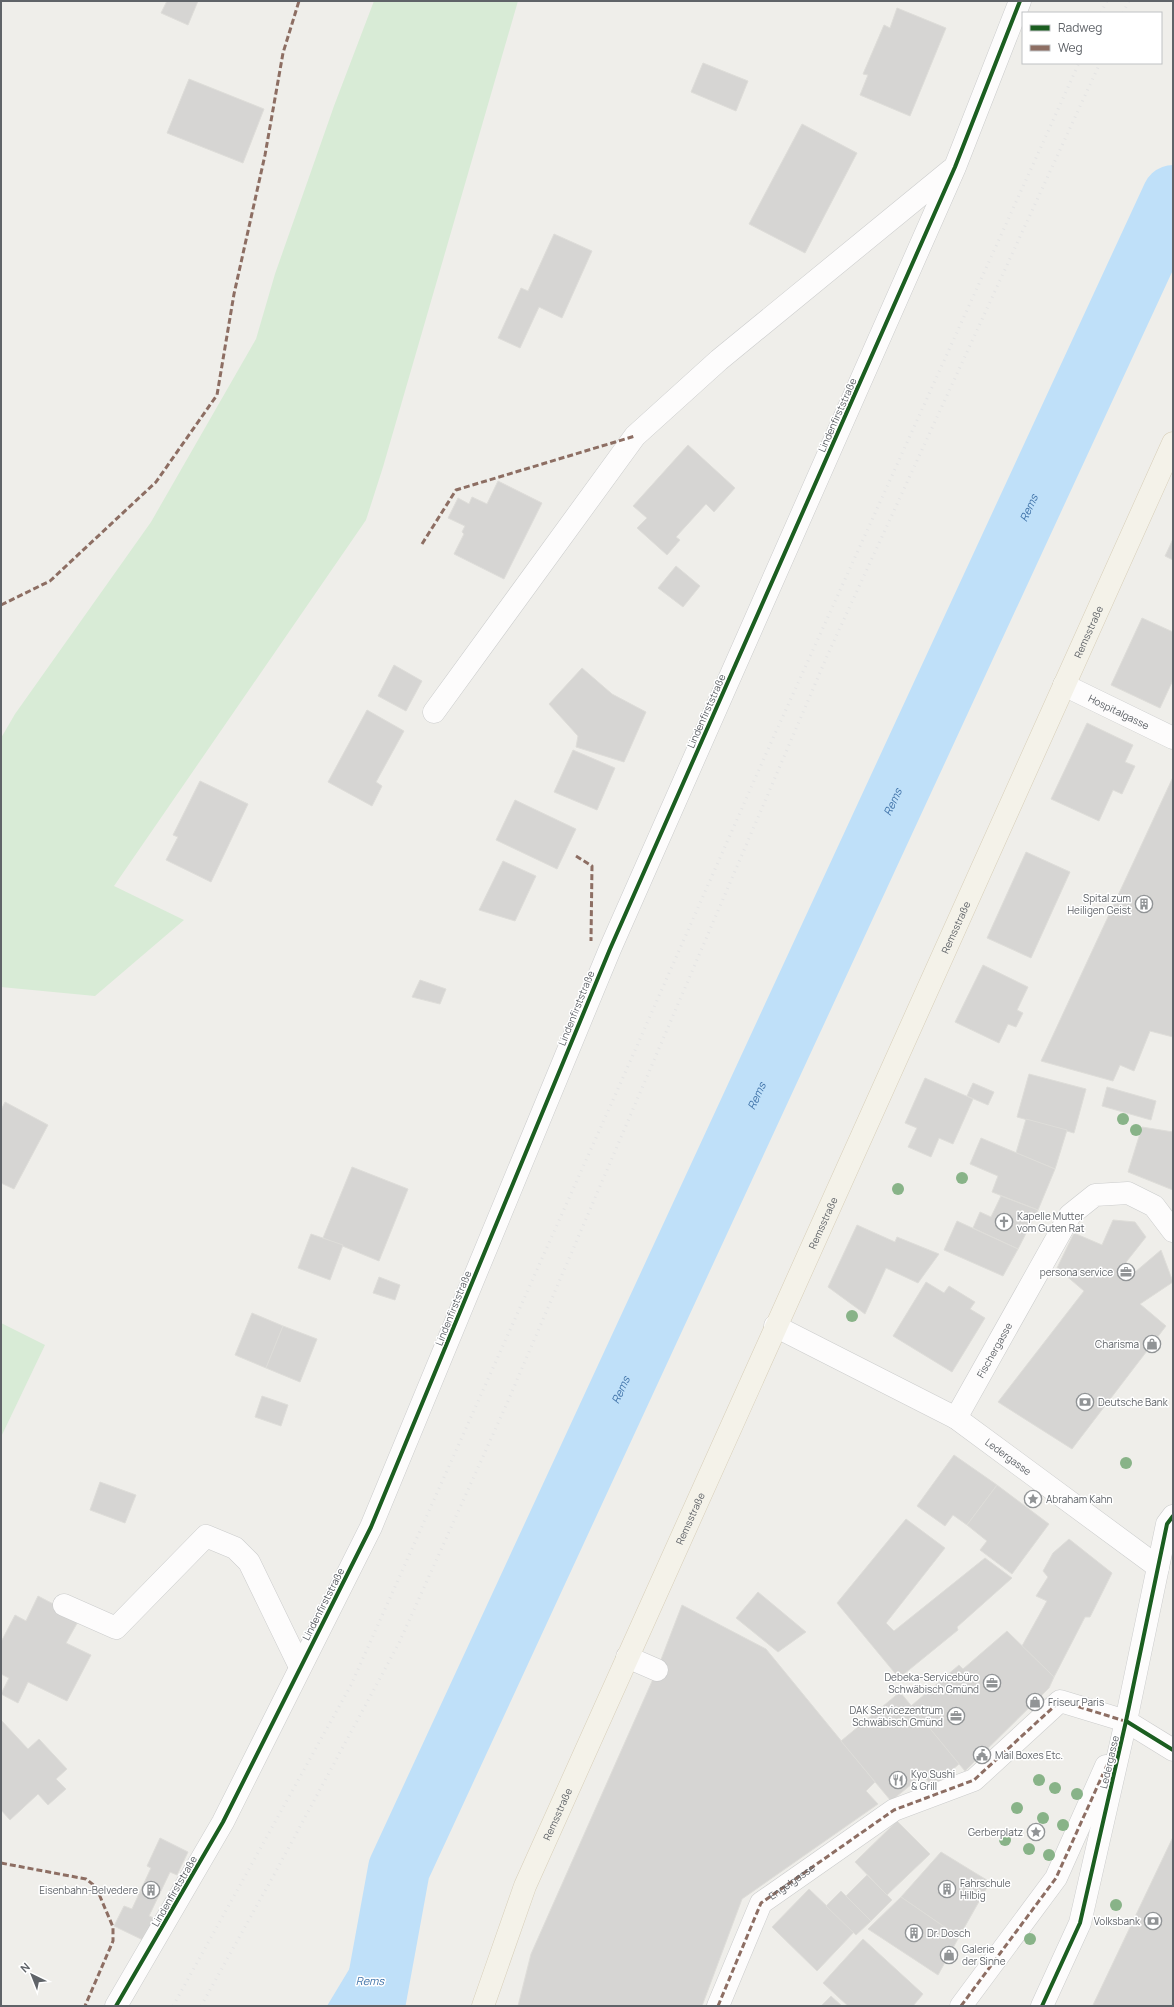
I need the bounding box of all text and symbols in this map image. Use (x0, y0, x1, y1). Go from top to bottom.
legend (1022, 12, 1162, 64)
text: Radweg (1058, 19, 1102, 36)
text: Weg (1058, 39, 1083, 56)
street label: Lindenfirststraße (814, 376, 860, 454)
water label: Rems (1016, 491, 1042, 524)
street label: Remsstraße (1070, 603, 1106, 660)
street label: Lindenfirststraße (683, 672, 729, 750)
street label: Hospitalgasse (1086, 691, 1152, 732)
water label: Rems (879, 785, 905, 818)
place label: Spital zum Heiligen Geist (1067, 891, 1131, 917)
building icon: Spital zum Heiligen Geist (1134, 894, 1154, 914)
street label: Remsstraße (938, 899, 973, 956)
street label: Lindenfirststraße (555, 968, 597, 1048)
water label: Rems (743, 1079, 769, 1112)
street label: Remsstraße (805, 1194, 841, 1251)
place label: Kapelle Mutter vom Guten Rat (1017, 1209, 1085, 1235)
church icon: Kapelle Mutter vom Guten Rat (994, 1212, 1014, 1232)
office icon: persona service (1116, 1262, 1136, 1282)
place label: persona service (1040, 1265, 1113, 1279)
street label: Lindenfirststraße (432, 1268, 474, 1348)
street label: Fischergasse (973, 1320, 1015, 1380)
shop icon: Charisma (1142, 1334, 1162, 1354)
place label: Charisma (1095, 1337, 1139, 1351)
water label: Rems (607, 1373, 633, 1406)
bank icon: Deutsche Bank (1075, 1392, 1095, 1412)
place label: Deutsche Bank (1098, 1395, 1169, 1409)
street label: Ledergasse (982, 1435, 1034, 1478)
place icon: Abraham Kahn (1023, 1489, 1043, 1509)
street label: Remsstraße (672, 1490, 708, 1547)
place label: Abraham Kahn (1046, 1492, 1113, 1506)
street label: Lindenfirststraße (299, 1565, 347, 1643)
place label: Debeka-Servicebüro Schwäbisch Gmünd (884, 1670, 979, 1696)
office icon: Debeka-Servicebüro Schwäbisch Gmünd (982, 1673, 1002, 1693)
shop icon: Friseur Paris (1025, 1692, 1045, 1712)
place label: Friseur Paris (1048, 1695, 1104, 1709)
place label: DAK Servicezentrum Schwäbisch Gmünd (850, 1703, 943, 1729)
office icon: DAK Servicezentrum Schwäbisch Gmünd (946, 1706, 966, 1726)
street label: Ledergasse (1096, 1734, 1122, 1790)
public building icon: Mail Boxes Etc. (972, 1745, 992, 1765)
place label: Mail Boxes Etc. (995, 1748, 1063, 1762)
place label: Kyo Sushi & Grill (911, 1767, 955, 1793)
restaurant icon: Kyo Sushi & Grill (888, 1770, 908, 1790)
street label: Remsstraße (539, 1786, 575, 1842)
place icon: Gerberplatz (1026, 1822, 1046, 1842)
place label: Gerberplatz (968, 1825, 1023, 1839)
street label: Lindenfirststraße (148, 1853, 200, 1929)
street label: Engelgasse (766, 1860, 818, 1903)
place label: Fahrschule Hilbig (960, 1876, 1011, 1902)
building icon: Fahrschule Hilbig (937, 1879, 957, 1899)
building icon: Eisenbahn-Belvedere (141, 1880, 161, 1900)
place label: Eisenbahn-Belvedere (39, 1883, 138, 1897)
bank icon: Volksbank (1143, 1911, 1163, 1931)
place label: Volksbank (1094, 1914, 1141, 1928)
building icon: Dr. Dosch (904, 1923, 924, 1943)
place label: Dr. Dosch (927, 1926, 970, 1940)
place label: Galerie der Sinne (962, 1942, 1006, 1968)
shop icon: Galerie der Sinne (939, 1945, 959, 1965)
north arrow (12, 1955, 52, 1995)
text: N (17, 1959, 33, 1976)
water label: Rems (356, 1973, 385, 1988)

